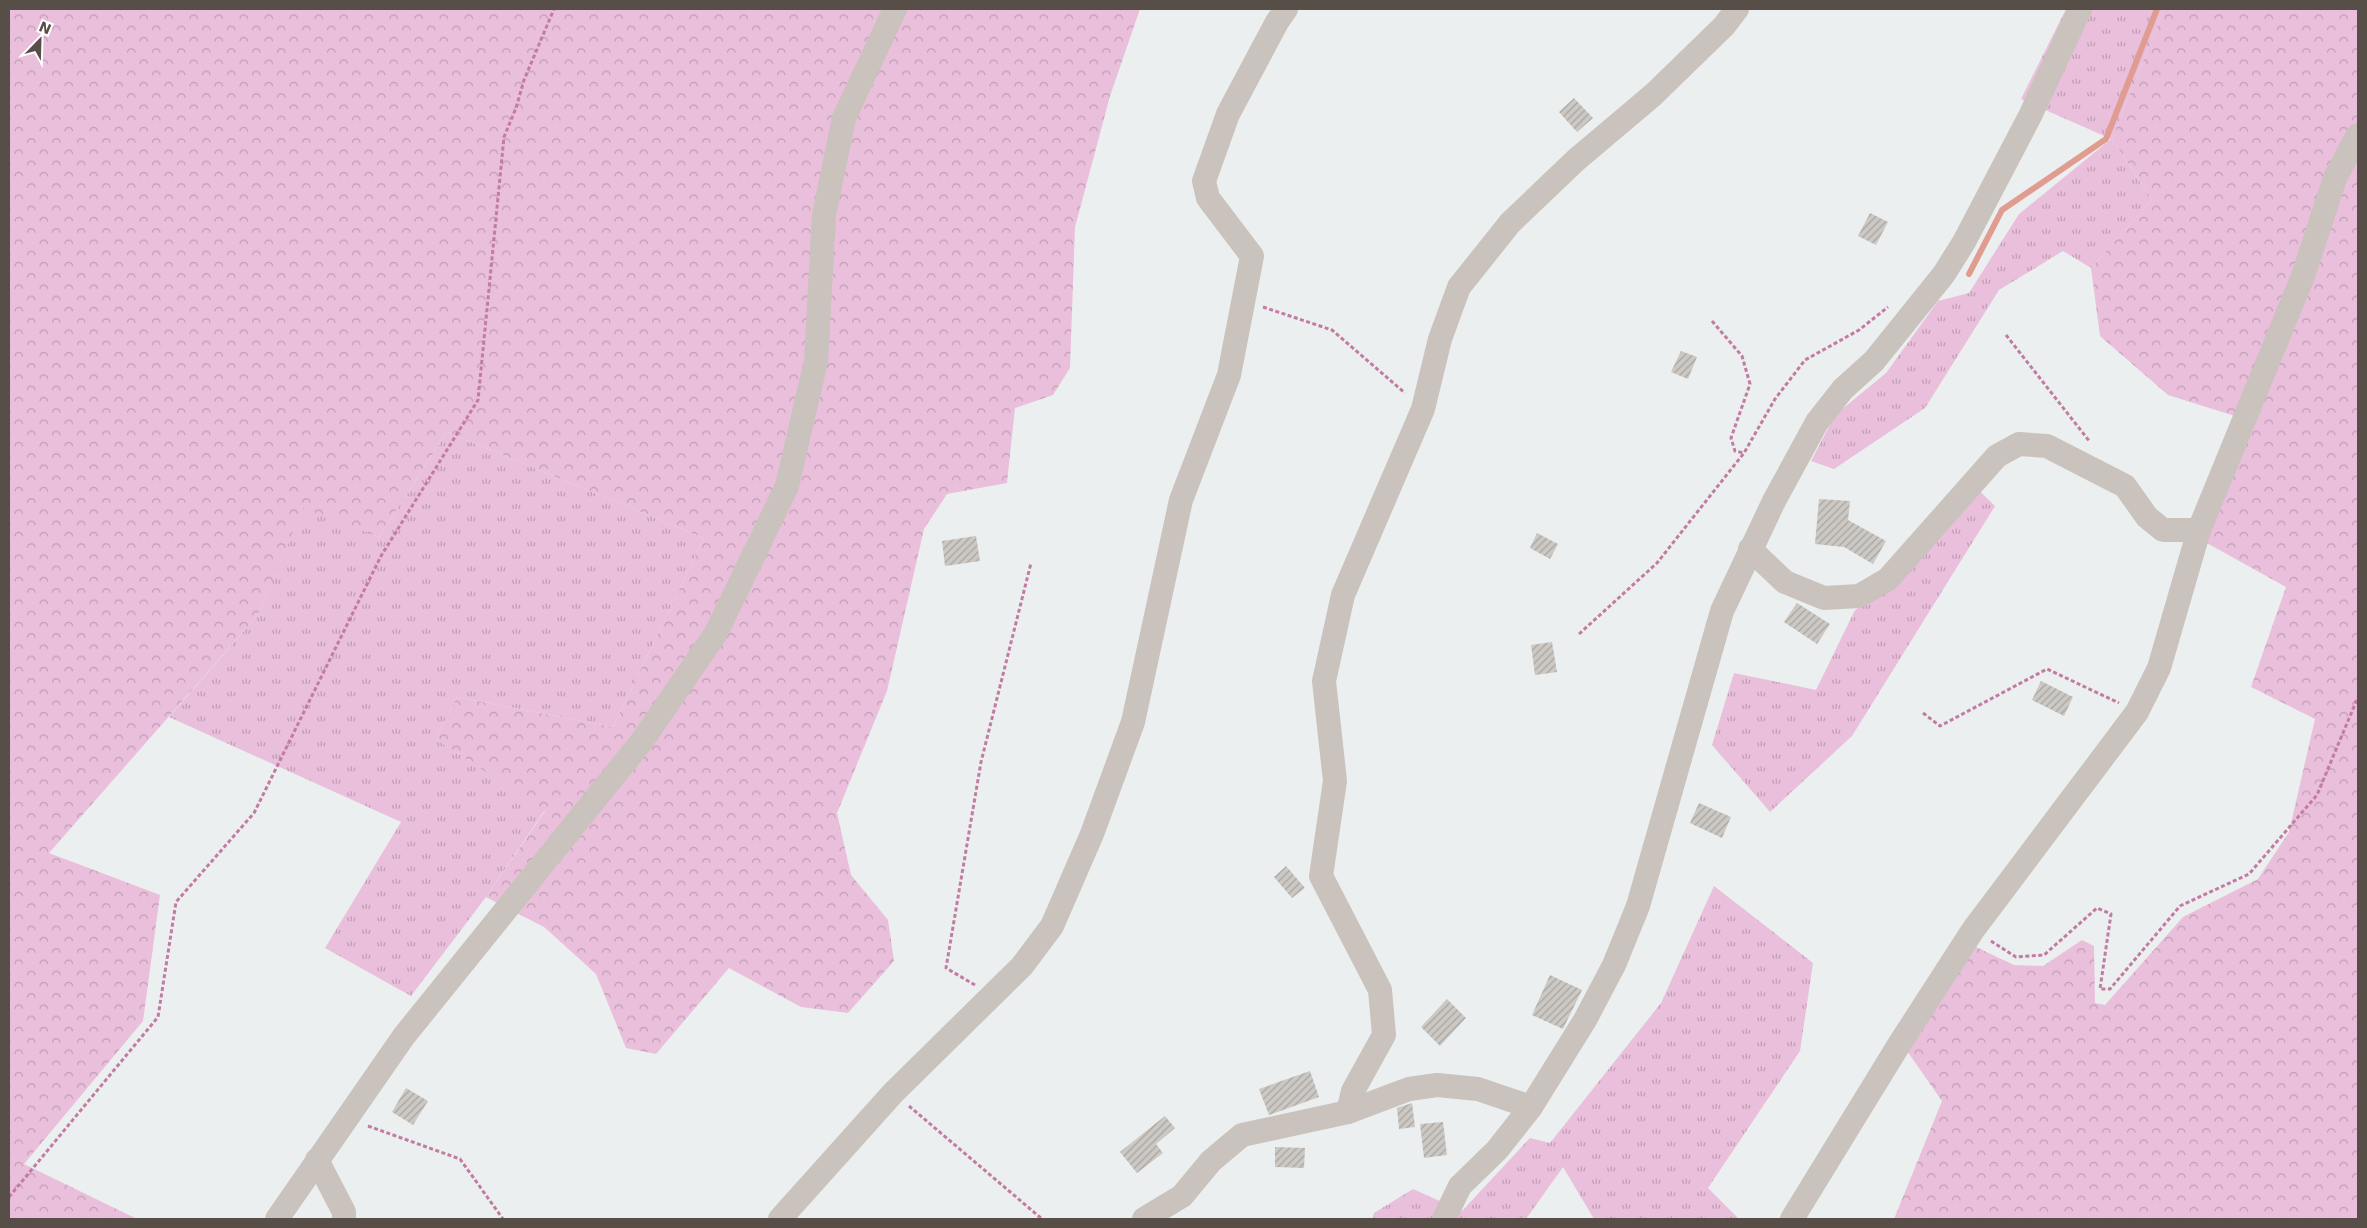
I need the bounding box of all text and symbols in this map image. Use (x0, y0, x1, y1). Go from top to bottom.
north arrow (15, 15, 65, 65)
text: N (37, 18, 54, 38)

